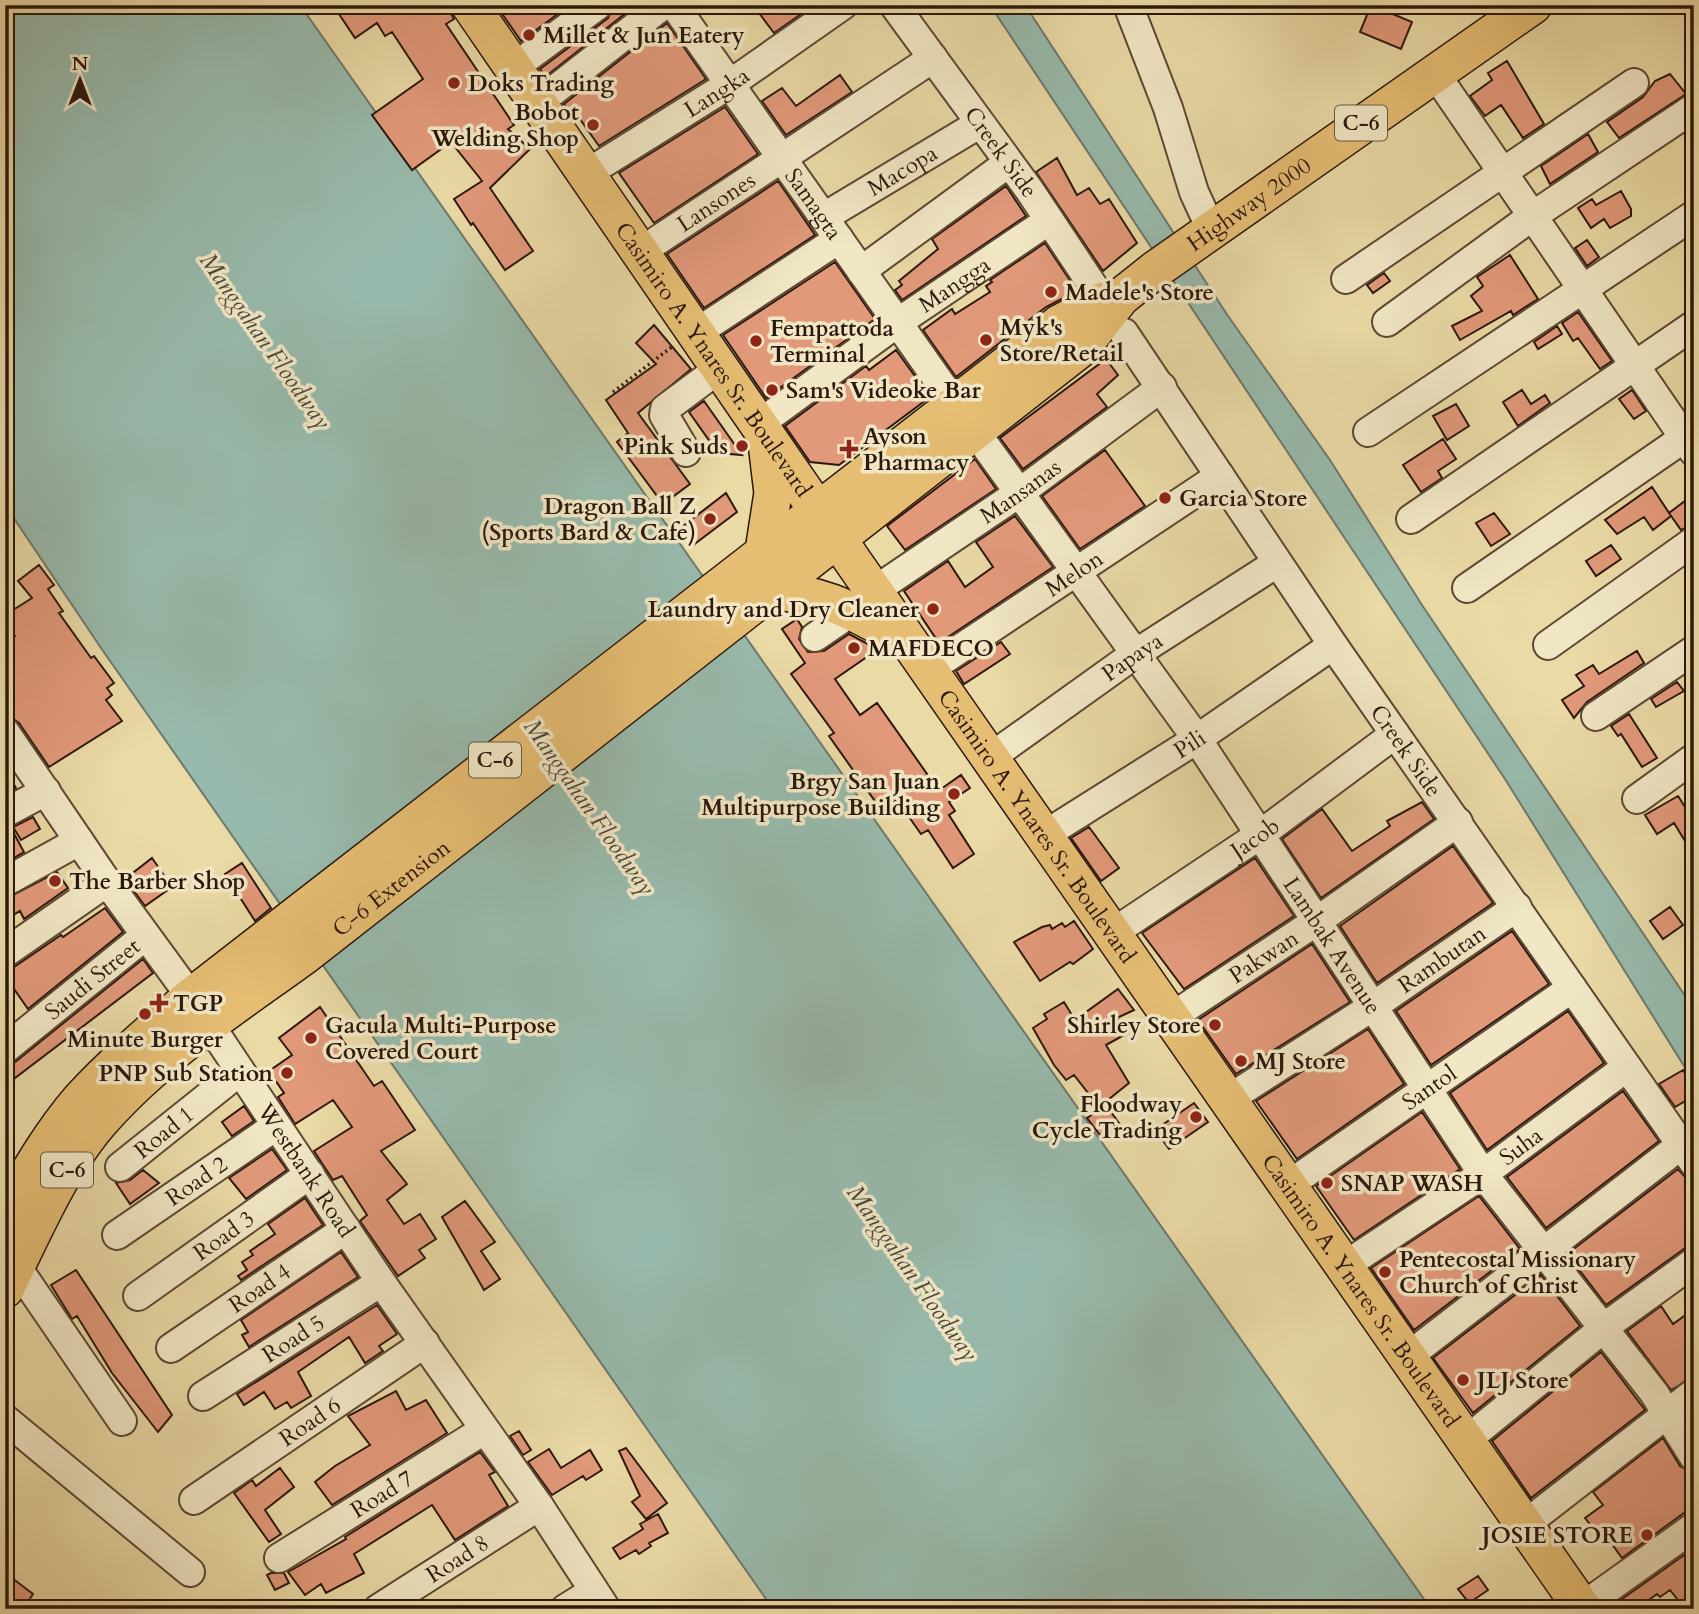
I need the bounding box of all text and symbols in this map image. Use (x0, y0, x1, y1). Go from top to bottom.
place label: Millet & Jun Eatery (543, 20, 745, 51)
marker: Millet & Jun Eatery (521, 27, 537, 43)
north arrow (46, 46, 116, 116)
text: N (72, 51, 89, 77)
street label: Langka (678, 60, 756, 125)
place label: Doks Trading (468, 68, 614, 99)
marker: Doks Trading (446, 75, 462, 91)
place label: Bobot Welding Shop (430, 97, 579, 154)
street label: Creek Side (958, 100, 1045, 204)
road number: C-6 (1335, 106, 1387, 140)
marker: Bobot Welding Shop (585, 117, 601, 133)
street label: Macopa (861, 137, 943, 203)
street label: Highway 2000 (1181, 150, 1317, 259)
street label: Samagta (778, 162, 850, 246)
street label: Lansones (670, 164, 761, 239)
street label: Casimiro A. Ynares Sr. Boulevard (608, 216, 820, 503)
water label: Manggahan Floodway (192, 246, 339, 436)
street label: Mangga (912, 249, 996, 320)
place label: Madele's Store (1065, 277, 1214, 308)
marker: Madele's Store (1043, 284, 1059, 300)
place label: Myk's Store/Retail (1000, 312, 1124, 369)
place label: Fempattoda Terminal (770, 313, 895, 370)
marker: Myk's Store/Retail (978, 332, 994, 348)
marker: Fempattoda Terminal (748, 333, 764, 349)
place label: Sam's Videoke Bar (786, 375, 982, 406)
marker: Sam's Videoke Bar (764, 382, 780, 398)
place label: Ayson Pharmacy (863, 421, 969, 478)
place label: Pink Suds (623, 431, 728, 462)
marker: Pink Suds (734, 438, 750, 454)
marker: Ayson Pharmacy (841, 441, 857, 457)
street label: Mansanas (973, 452, 1067, 531)
place label: Garcia Store (1179, 483, 1308, 514)
marker: Garcia Store (1157, 490, 1173, 506)
place label: Dragon Ball Z (Sports Bard & Cafe) (481, 491, 696, 548)
marker: Dragon Ball Z (Sports Bard & Cafe) (702, 511, 718, 527)
street label: Melon (1039, 543, 1109, 604)
place label: Laundry and Dry Cleaner (648, 594, 920, 625)
marker: Laundry and Dry Cleaner (925, 601, 941, 617)
street label: Papaya (1095, 625, 1169, 689)
place label: MAFDECO (868, 633, 994, 664)
marker: MAFDECO (846, 640, 862, 656)
street label: Casimiro A. Ynares Sr. Boulevard (931, 683, 1144, 970)
street label: Creek Side (1363, 698, 1449, 803)
water label: Manggahan Floodway (516, 712, 663, 902)
street label: Pili (1167, 722, 1212, 766)
road number: C-6 (469, 742, 521, 778)
place label: Brgy San Juan Multipurpose Building (701, 766, 940, 823)
marker: Brgy San Juan Multipurpose Building (946, 786, 962, 802)
street label: Jacob (1222, 810, 1286, 867)
street label: C-6 Extension (326, 832, 456, 944)
place label: The Barber Shop (69, 866, 245, 897)
street label: Lambak Avenue (1276, 870, 1389, 1020)
marker: The Barber Shop (47, 873, 63, 889)
street label: Rambutan (1392, 918, 1492, 1000)
street label: Pakwan (1223, 922, 1304, 991)
street label: Saudi Street (38, 931, 146, 1027)
place label: TGP (173, 988, 223, 1019)
marker: TGP (151, 995, 167, 1011)
marker: Minute Burger (137, 1006, 153, 1022)
place label: Gacula Multi-Purpose Covered Court (325, 1010, 557, 1067)
place label: Shirley Store (1067, 1010, 1201, 1041)
marker: Shirley Store (1207, 1017, 1223, 1033)
place label: Minute Burger (67, 1024, 224, 1055)
marker: Gacula Multi-Purpose Covered Court (303, 1030, 319, 1046)
place label: MJ Store (1255, 1046, 1346, 1077)
marker: MJ Store (1233, 1053, 1249, 1069)
street label: Santol (1396, 1057, 1463, 1117)
place label: PNP Sub Station (98, 1058, 273, 1089)
marker: PNP Sub Station (279, 1065, 295, 1081)
place label: Floodway Cycle Trading (1032, 1089, 1182, 1146)
street label: Westbank Road (250, 1096, 363, 1244)
street label: Road 1 (127, 1099, 200, 1166)
marker: Floodway Cycle Trading (1188, 1109, 1204, 1125)
street label: Suha (1493, 1120, 1549, 1172)
street label: Casimiro A. Ynares Sr. Boulevard (1255, 1147, 1468, 1434)
street label: Road 2 (159, 1149, 233, 1213)
road number: C-6 (41, 1152, 93, 1188)
place label: SNAP WASH (1341, 1168, 1484, 1199)
marker: SNAP WASH (1319, 1175, 1335, 1191)
water label: Manggahan Floodway (839, 1178, 986, 1368)
street label: Road 3 (187, 1203, 261, 1268)
place label: Pentecostal Missionary Church of Christ (1399, 1244, 1636, 1301)
street label: Road 4 (222, 1256, 297, 1320)
marker: Pentecostal Missionary Church of Christ (1377, 1264, 1393, 1280)
street label: Road 5 (256, 1307, 330, 1370)
place label: JLJ Store (1474, 1365, 1569, 1396)
marker: JLJ Store (1455, 1372, 1471, 1388)
street label: Road 6 (273, 1389, 347, 1453)
street label: Road 7 (344, 1463, 419, 1525)
place label: JOSIE STORE (1479, 1520, 1633, 1551)
street label: Road 8 (420, 1527, 494, 1590)
marker: JOSIE STORE (1639, 1527, 1655, 1543)

